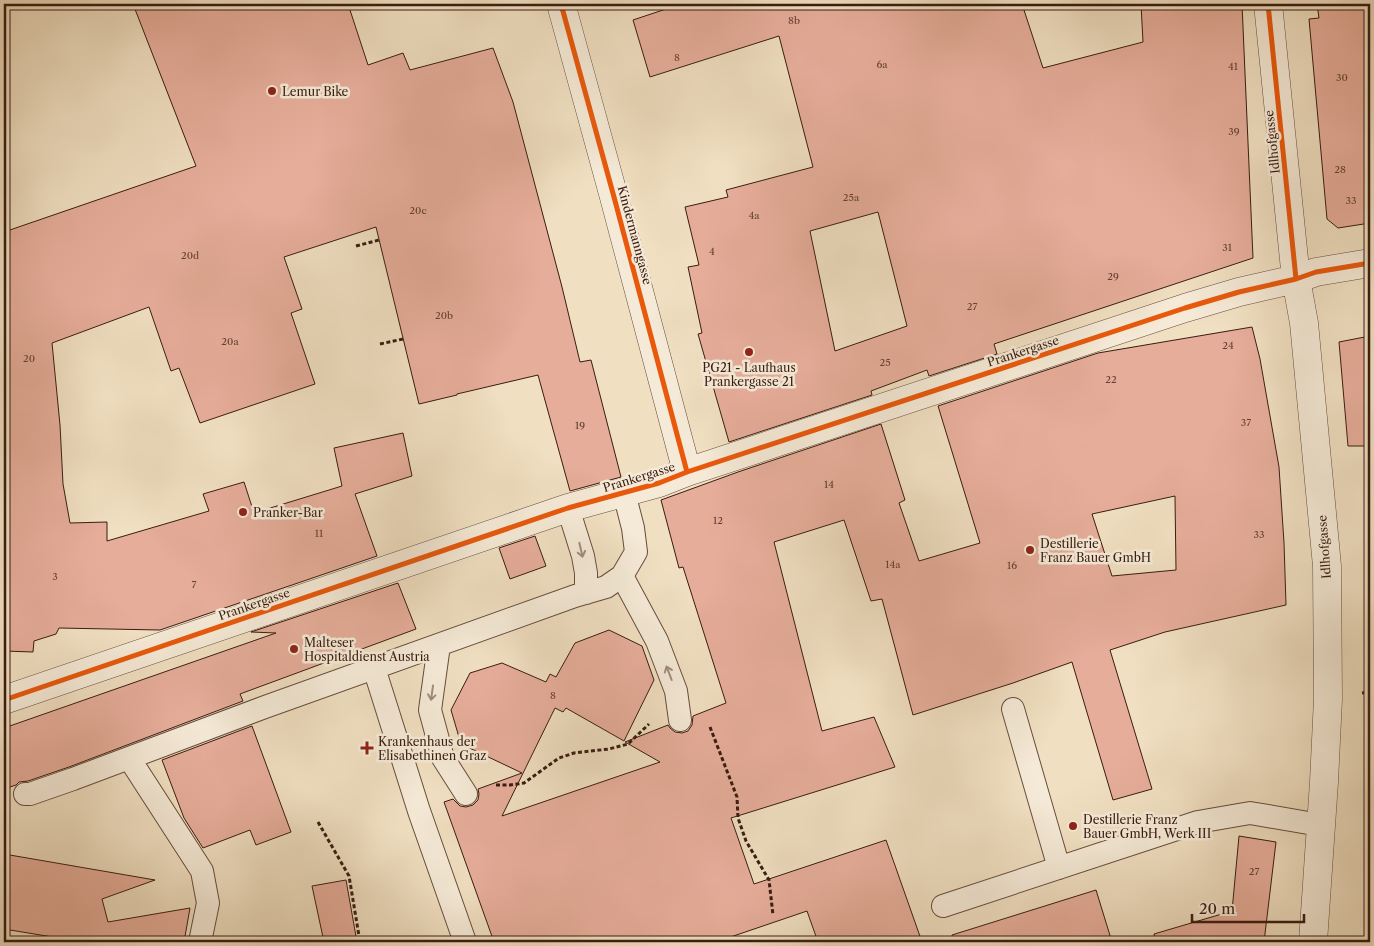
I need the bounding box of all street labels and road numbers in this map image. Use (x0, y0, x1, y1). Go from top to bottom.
street label: Idlhofgasse (1261, 109, 1283, 175)
street label: Kindermanngasse (615, 184, 656, 286)
street label: Prankergasse (985, 332, 1061, 370)
street label: Prankergasse (601, 459, 677, 495)
street label: Idlhofgasse (1314, 514, 1334, 579)
street label: Prankergasse (216, 585, 292, 623)

